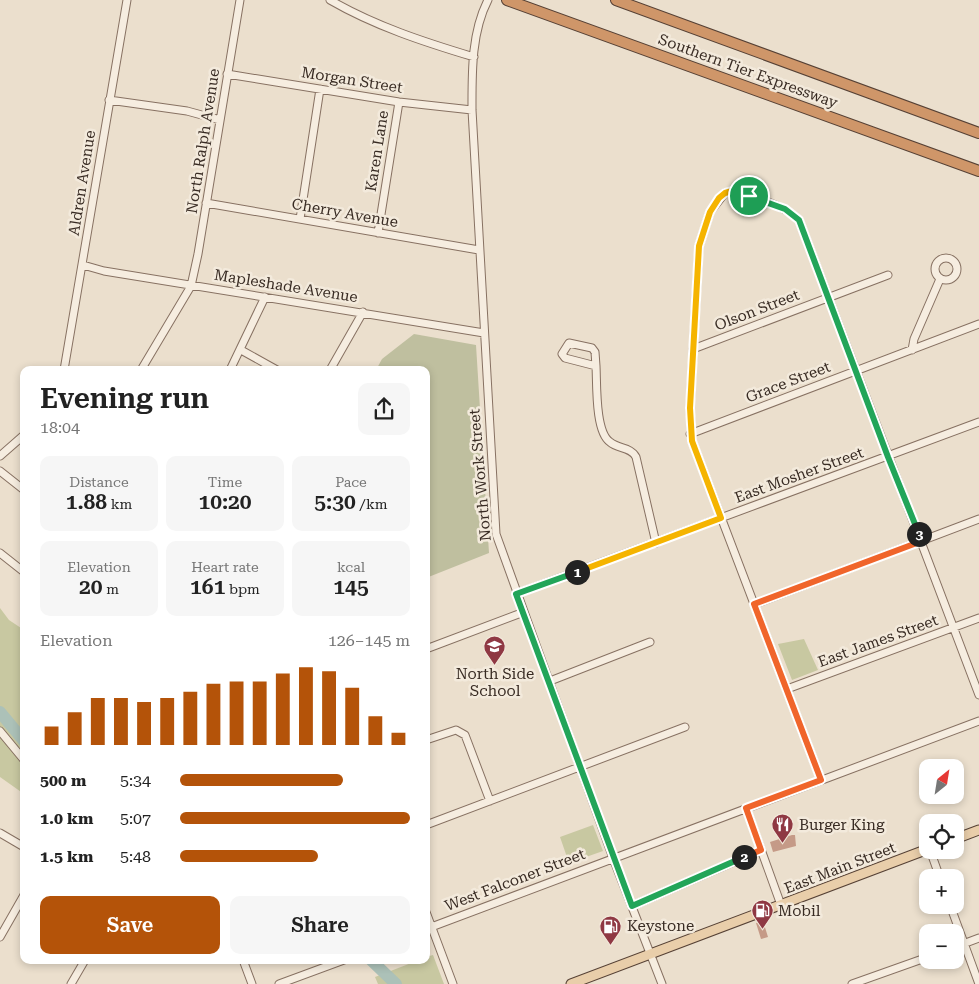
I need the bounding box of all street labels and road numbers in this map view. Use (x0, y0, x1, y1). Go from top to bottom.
street label: Southern Tier Expressway (656, 30, 840, 112)
street label: Morgan Street (300, 63, 404, 97)
street label: North Ralph Avenue (183, 67, 223, 215)
street label: Karen Lane (362, 109, 392, 193)
street label: Aldren Avenue (65, 129, 99, 237)
street label: Cherry Avenue (290, 195, 400, 231)
street label: Mapleshade Avenue (213, 266, 359, 306)
street label: Olson Street (712, 285, 802, 334)
street label: Grace Street (743, 357, 833, 406)
street label: North Work Street (465, 408, 495, 542)
street label: East Mosher Street (732, 443, 866, 507)
street label: East James Street (816, 611, 941, 671)
street label: East Main Street (782, 838, 899, 898)
street label: West Falconer Street (442, 845, 588, 915)

